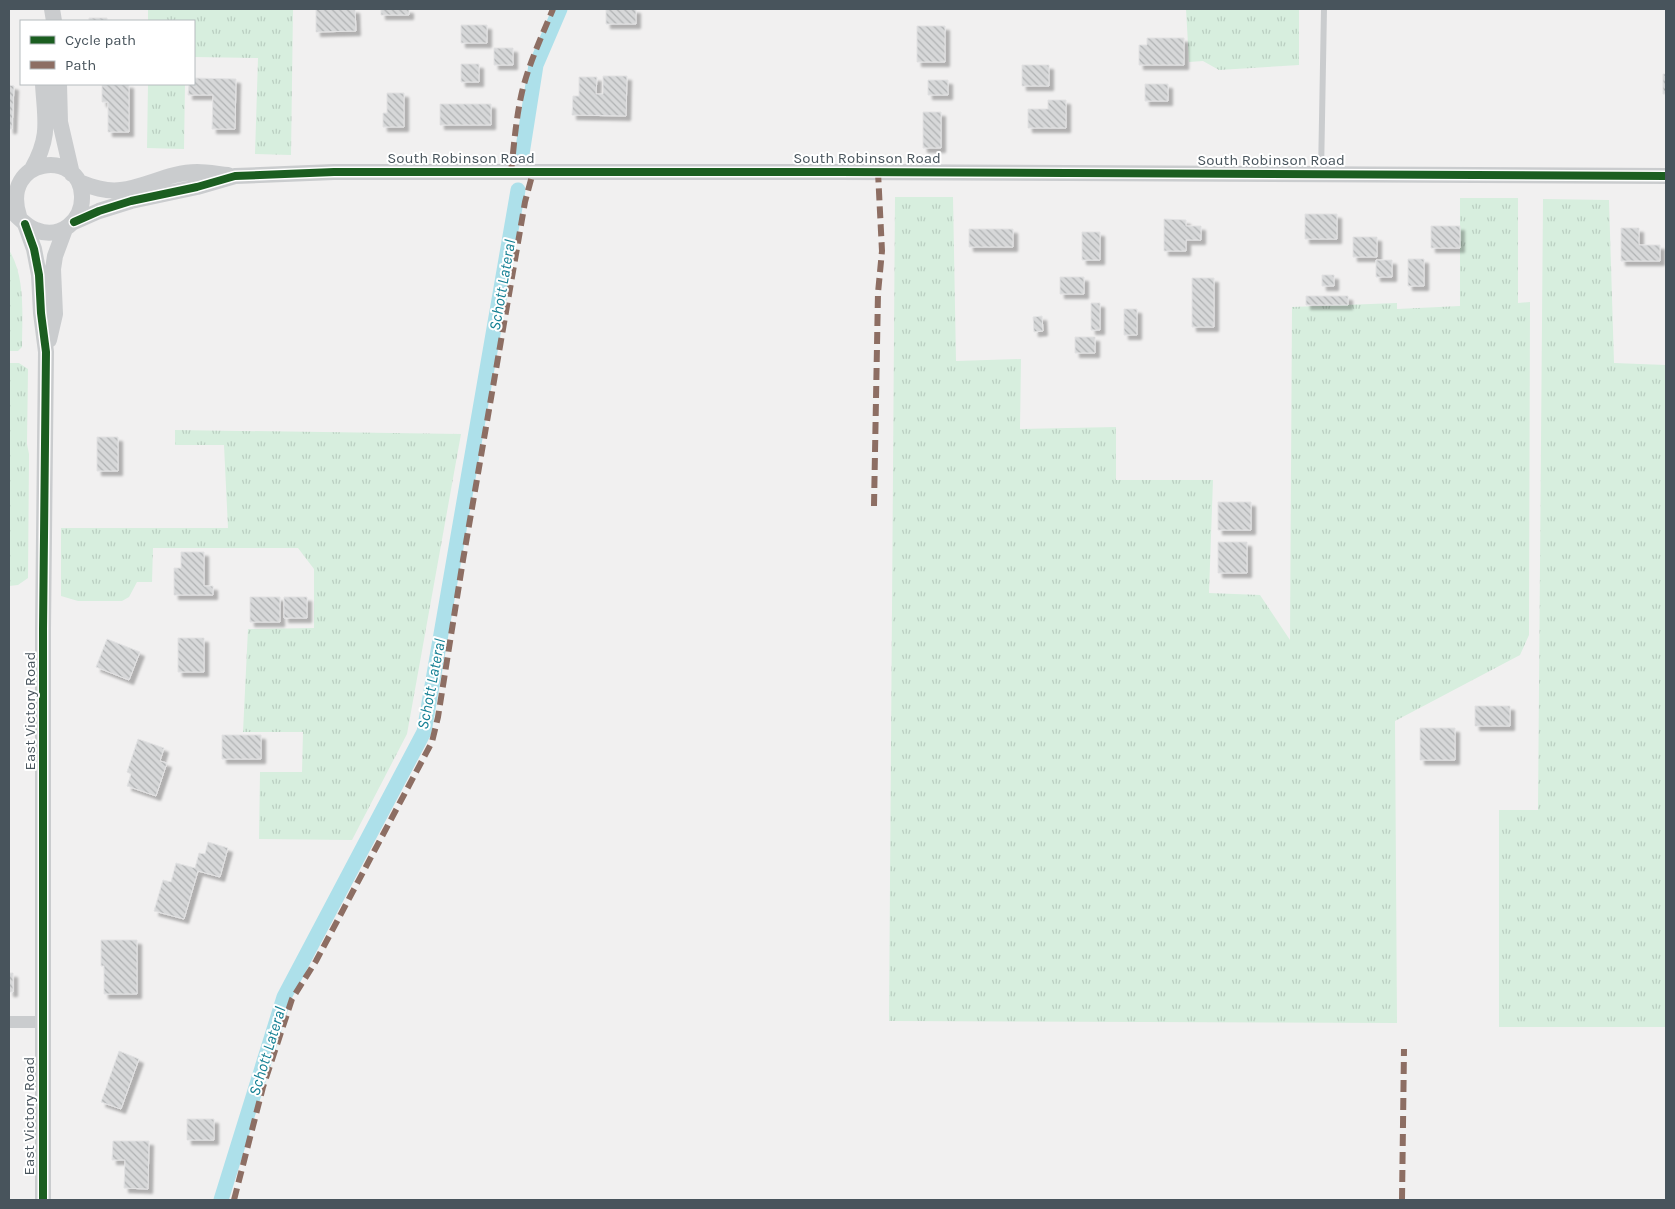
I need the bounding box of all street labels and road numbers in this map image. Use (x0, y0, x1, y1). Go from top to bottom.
street label: South Robinson Road (387, 149, 535, 167)
street label: South Robinson Road (793, 149, 941, 167)
street label: South Robinson Road (1197, 151, 1345, 169)
street label: East Victory Road (21, 652, 39, 770)
street label: East Victory Road (20, 1057, 38, 1175)

